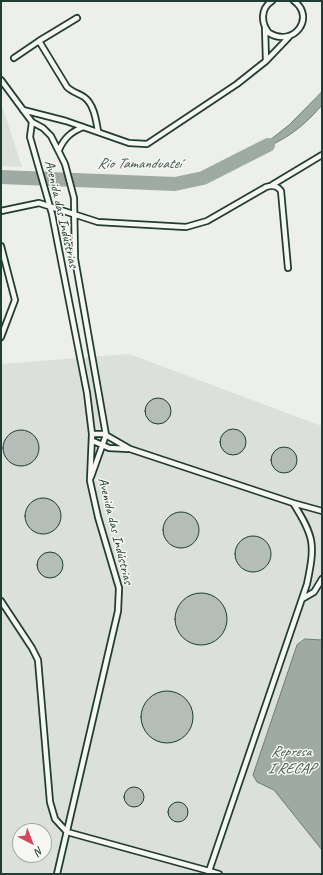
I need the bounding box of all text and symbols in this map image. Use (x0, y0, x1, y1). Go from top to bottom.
water label: Rio Tamanduateí (97, 155, 181, 173)
street label: Avenida das Indústrias (41, 159, 81, 269)
street label: Avenida das Indústrias (94, 476, 136, 586)
water label: Represa I RECAP (267, 743, 315, 778)
north arrow (12, 823, 52, 863)
text: N (32, 844, 47, 859)

